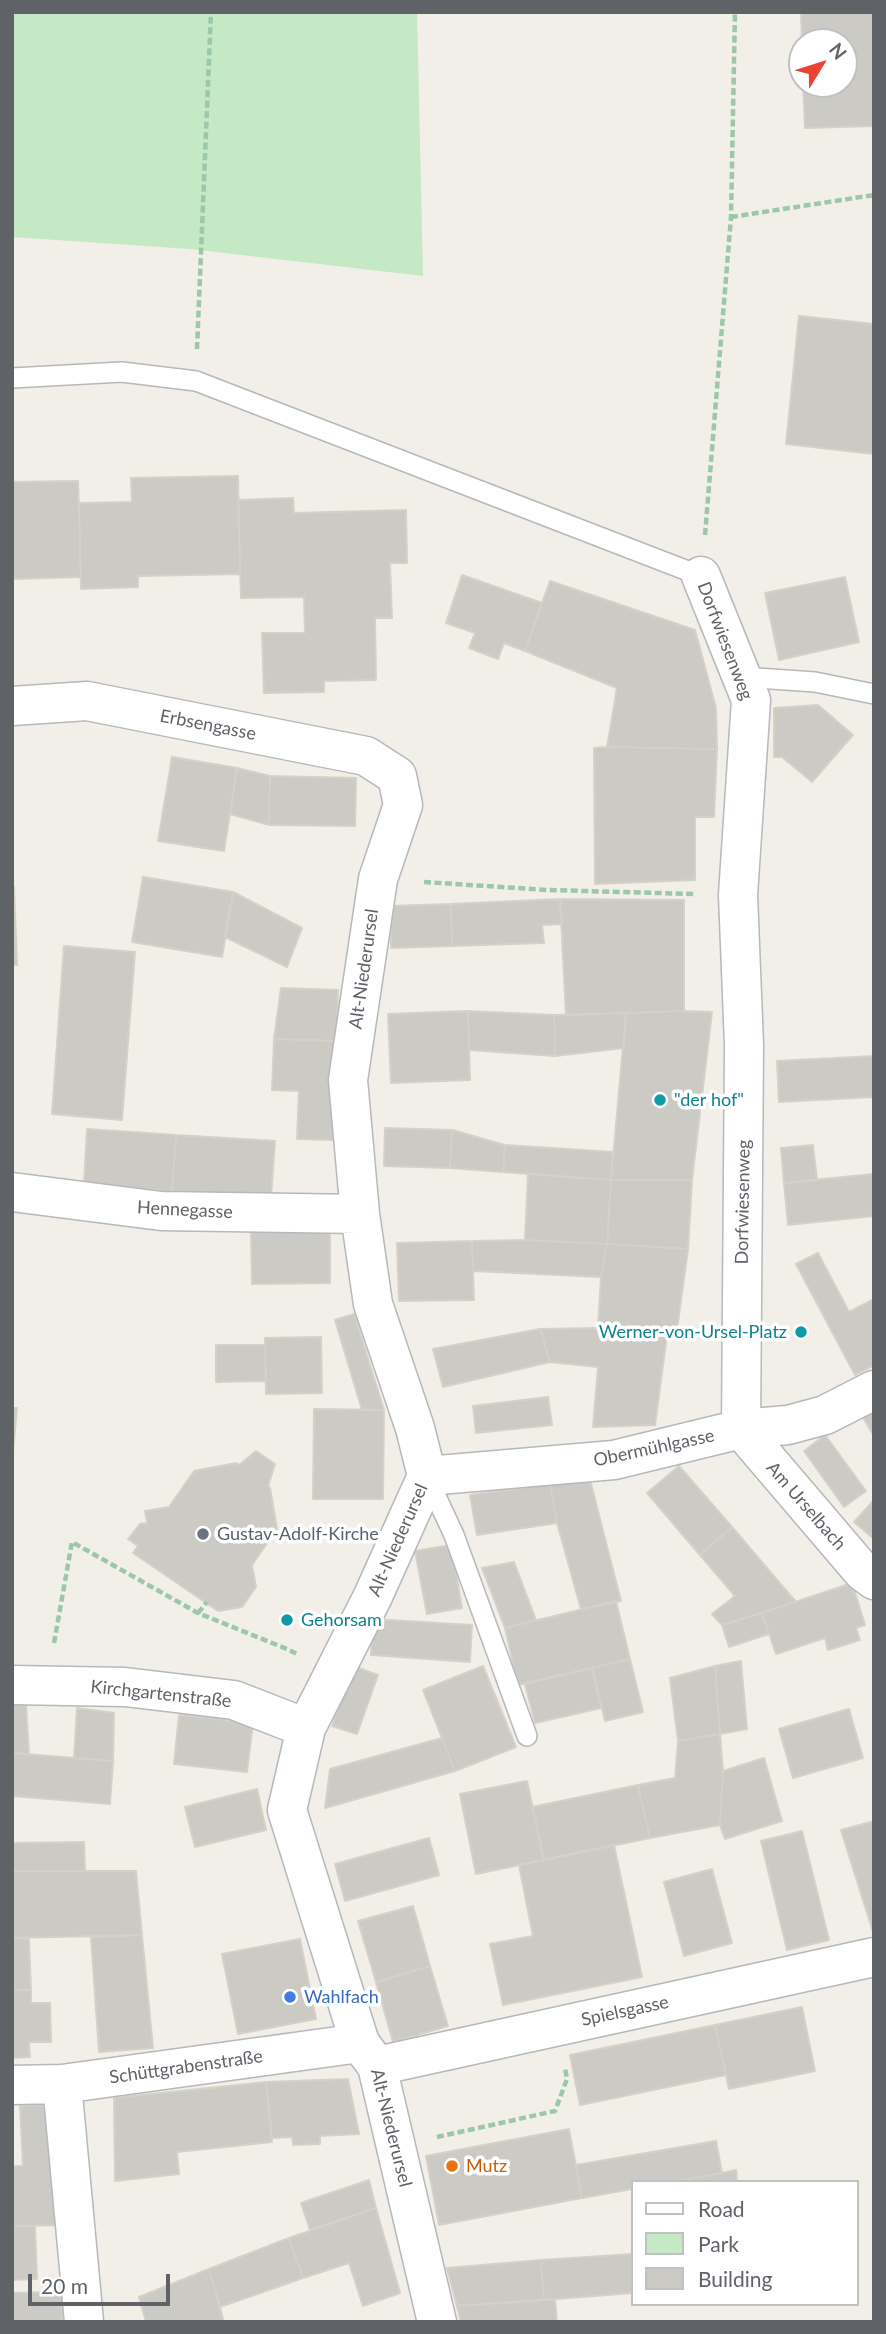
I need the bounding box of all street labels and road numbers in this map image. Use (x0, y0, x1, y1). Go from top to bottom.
street label: Dorfwiesenweg (693, 579, 757, 703)
street label: Erbsengasse (158, 705, 258, 745)
street label: Alt-Niederursel (345, 907, 383, 1031)
street label: Dorfwiesenweg (731, 1139, 755, 1265)
street label: Hennegasse (137, 1197, 233, 1223)
street label: Obermühlgasse (592, 1425, 716, 1471)
street label: Am Urselbach (762, 1457, 850, 1555)
street label: Alt-Niederursel (363, 1480, 433, 1600)
street label: Kirchgartenstraße (90, 1676, 232, 1712)
street label: Spielsgasse (579, 1991, 671, 2031)
street label: Schüttgrabenstraße (108, 2046, 264, 2088)
street label: Alt-Niederursel (366, 2067, 416, 2189)

